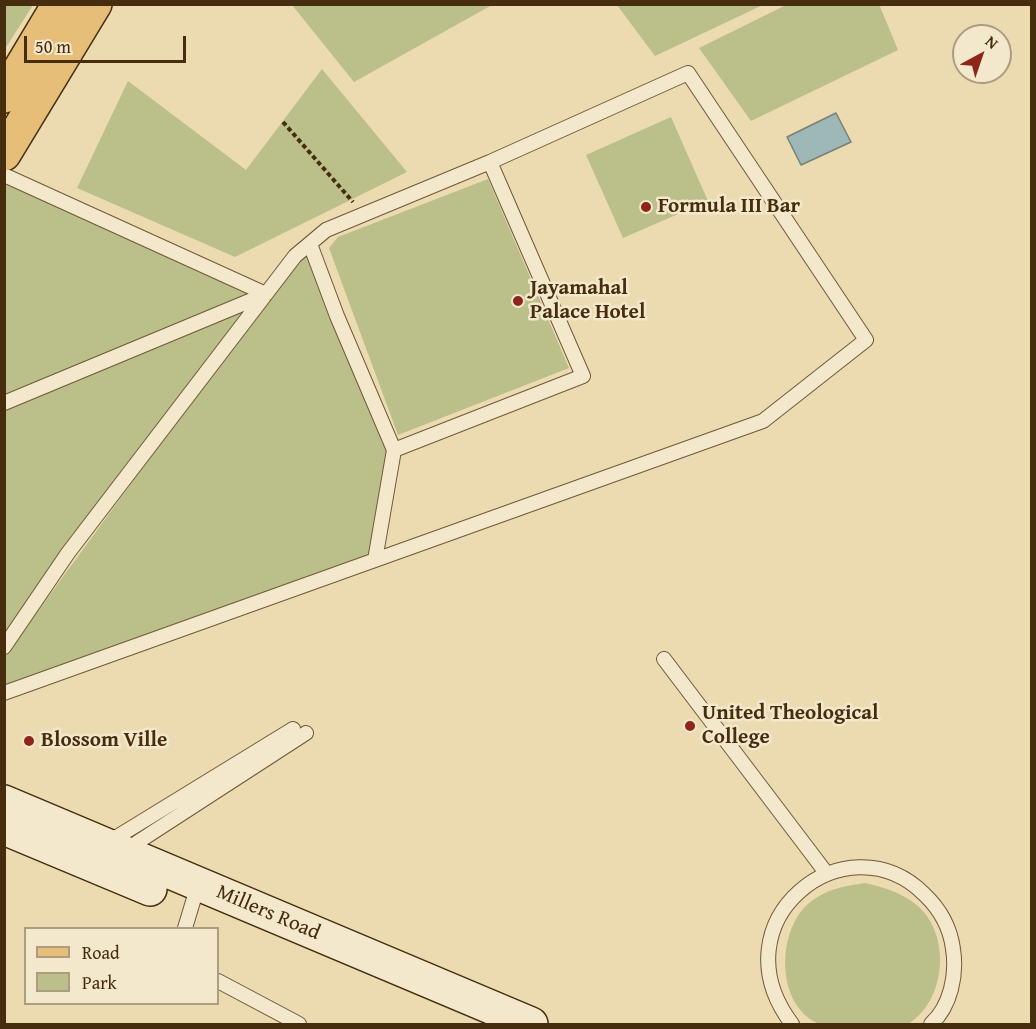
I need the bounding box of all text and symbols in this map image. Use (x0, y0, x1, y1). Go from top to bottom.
scale bar (27, 24, 189, 62)
north arrow (952, 24, 1012, 84)
text: N (980, 29, 1004, 54)
text: 50 m (35, 33, 71, 60)
place label: Formula III Bar (658, 194, 800, 220)
marker: Formula III Bar (639, 200, 653, 214)
place label: Jayamahal Palace Hotel (530, 276, 645, 326)
marker: Jayamahal Palace Hotel (511, 294, 525, 308)
place label: United Theological College (702, 701, 879, 751)
marker: United Theological College (683, 719, 697, 733)
place label: Blossom Ville (41, 728, 167, 754)
marker: Blossom Ville (22, 734, 36, 748)
street label: Millers Road (212, 880, 324, 946)
legend (24, 927, 219, 1005)
text: Road (82, 939, 120, 966)
text: Park (82, 969, 117, 996)

